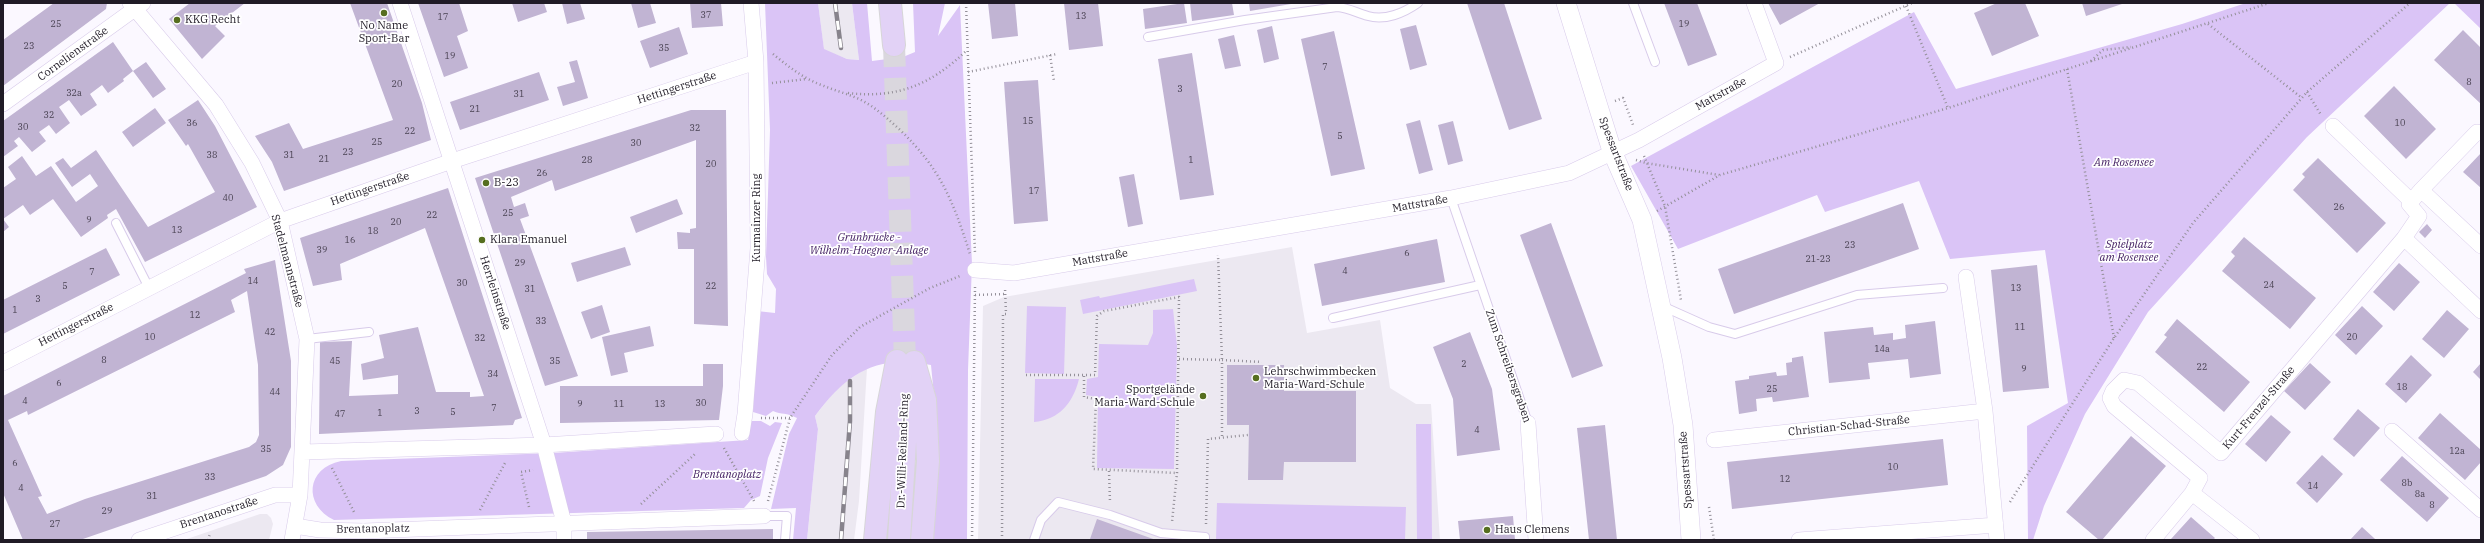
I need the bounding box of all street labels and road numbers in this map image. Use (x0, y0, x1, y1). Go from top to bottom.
street label: Cornelienstraße (35, 24, 111, 84)
street label: Hettingerstraße (636, 69, 718, 107)
street label: Mattstraße (1693, 75, 1749, 113)
street label: Spessartstraße (1596, 115, 1636, 193)
street label: Hettingerstraße (329, 169, 411, 209)
street label: Kurmainzer Ring (750, 174, 764, 262)
street label: Mattstraße (1391, 193, 1449, 215)
street label: Stadelmannstraße (268, 213, 306, 309)
street label: Mattstraße (1071, 247, 1129, 269)
street label: Herrleinstraße (477, 254, 513, 332)
street label: Hettingerstraße (36, 300, 116, 350)
street label: Zum Schreibersgraben (1482, 308, 1534, 424)
street label: Kurt-Frenzel-Straße (2220, 364, 2298, 452)
street label: Dr.-Willi-Reiland-Ring (894, 393, 912, 509)
street label: Christian-Schad-Straße (1788, 413, 1910, 439)
street label: Spessartstraße (1677, 431, 1695, 509)
street label: Brentanostraße (178, 494, 260, 532)
street label: Brentanoplatz (336, 522, 410, 536)

